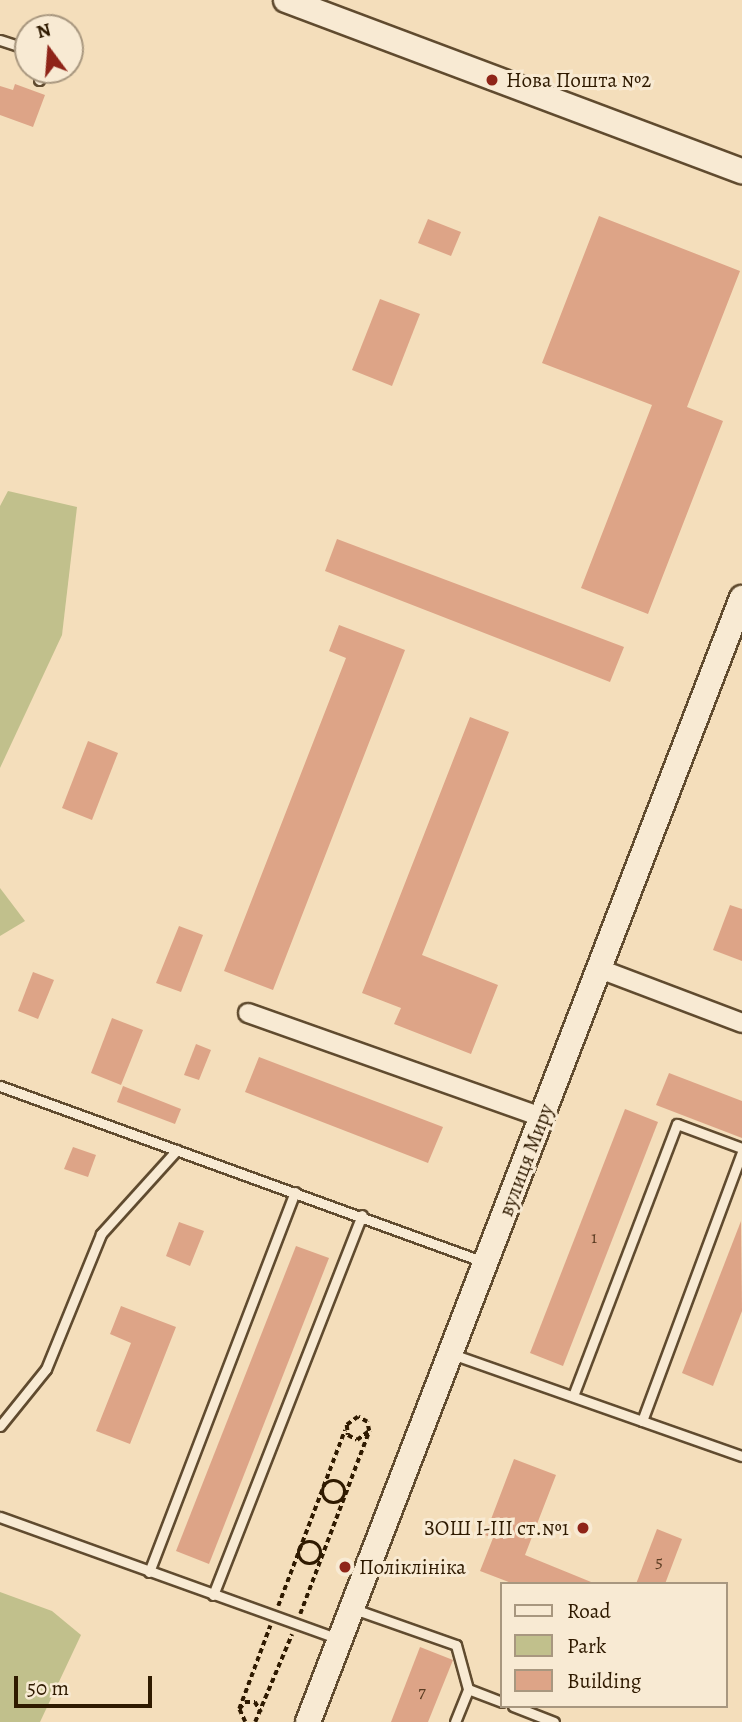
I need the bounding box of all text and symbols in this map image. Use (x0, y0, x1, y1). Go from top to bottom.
north arrow (14, 14, 84, 84)
text: N (34, 16, 54, 45)
place label: Нова Пошта №2 (506, 67, 651, 93)
marker: Нова Пошта №2 (484, 72, 500, 88)
street label: вулиця Миру (493, 1100, 559, 1220)
house number: 1 (591, 1226, 597, 1248)
place label: ЗОШ I-III ст.№1 (424, 1515, 569, 1541)
marker: ЗОШ I-III ст.№1 (575, 1520, 591, 1536)
house number: 5 (655, 1550, 663, 1572)
place label: Поліклініка (359, 1554, 466, 1580)
marker: Поліклініка (337, 1559, 353, 1575)
legend (500, 1582, 728, 1708)
text: Road (567, 1597, 611, 1625)
text: Park (567, 1632, 606, 1660)
scale bar (18, 1662, 156, 1706)
text: Building (567, 1667, 641, 1695)
text: 50 m (27, 1674, 69, 1702)
house number: 7 (418, 1680, 426, 1702)

